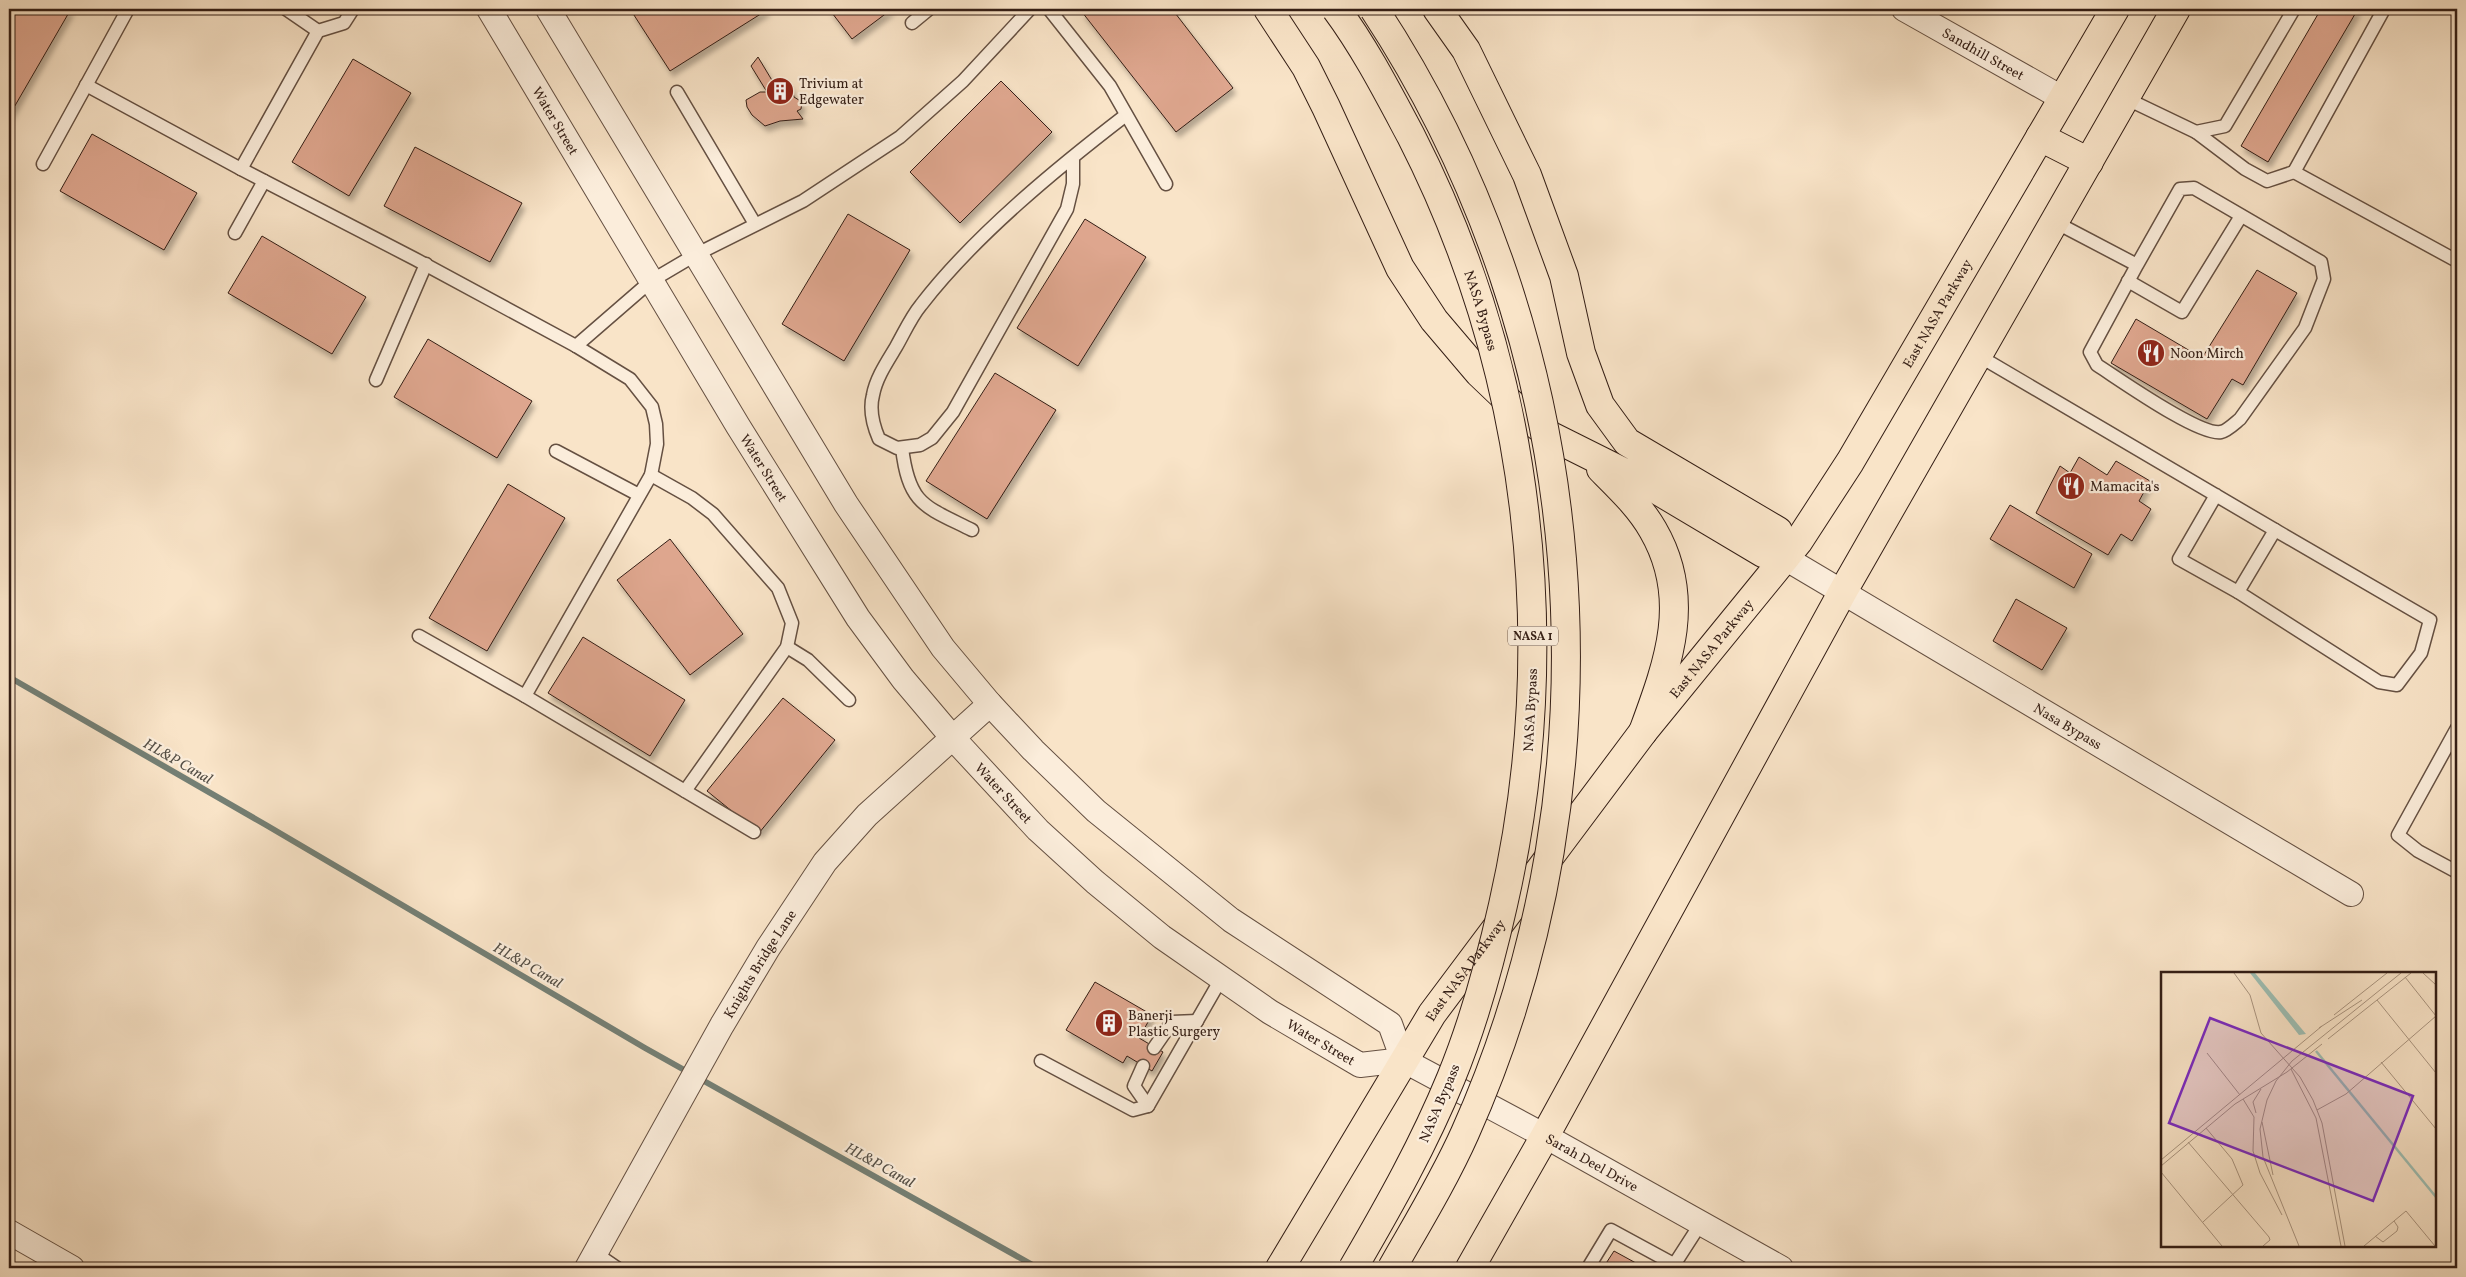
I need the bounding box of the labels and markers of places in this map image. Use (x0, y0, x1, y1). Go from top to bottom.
place label: Trivium at Edgewater (799, 75, 864, 110)
building icon: Trivium at Edgewater (765, 76, 795, 106)
restaurant icon: Noon Mirch (2136, 338, 2166, 368)
place label: Noon Mirch (2170, 345, 2244, 364)
restaurant icon: Mamacita's (2056, 471, 2086, 501)
place label: Mamacita's (2090, 478, 2160, 497)
place label: Banerji Plastic Surgery (1128, 1007, 1221, 1042)
building icon: Banerji Plastic Surgery (1094, 1008, 1124, 1038)

